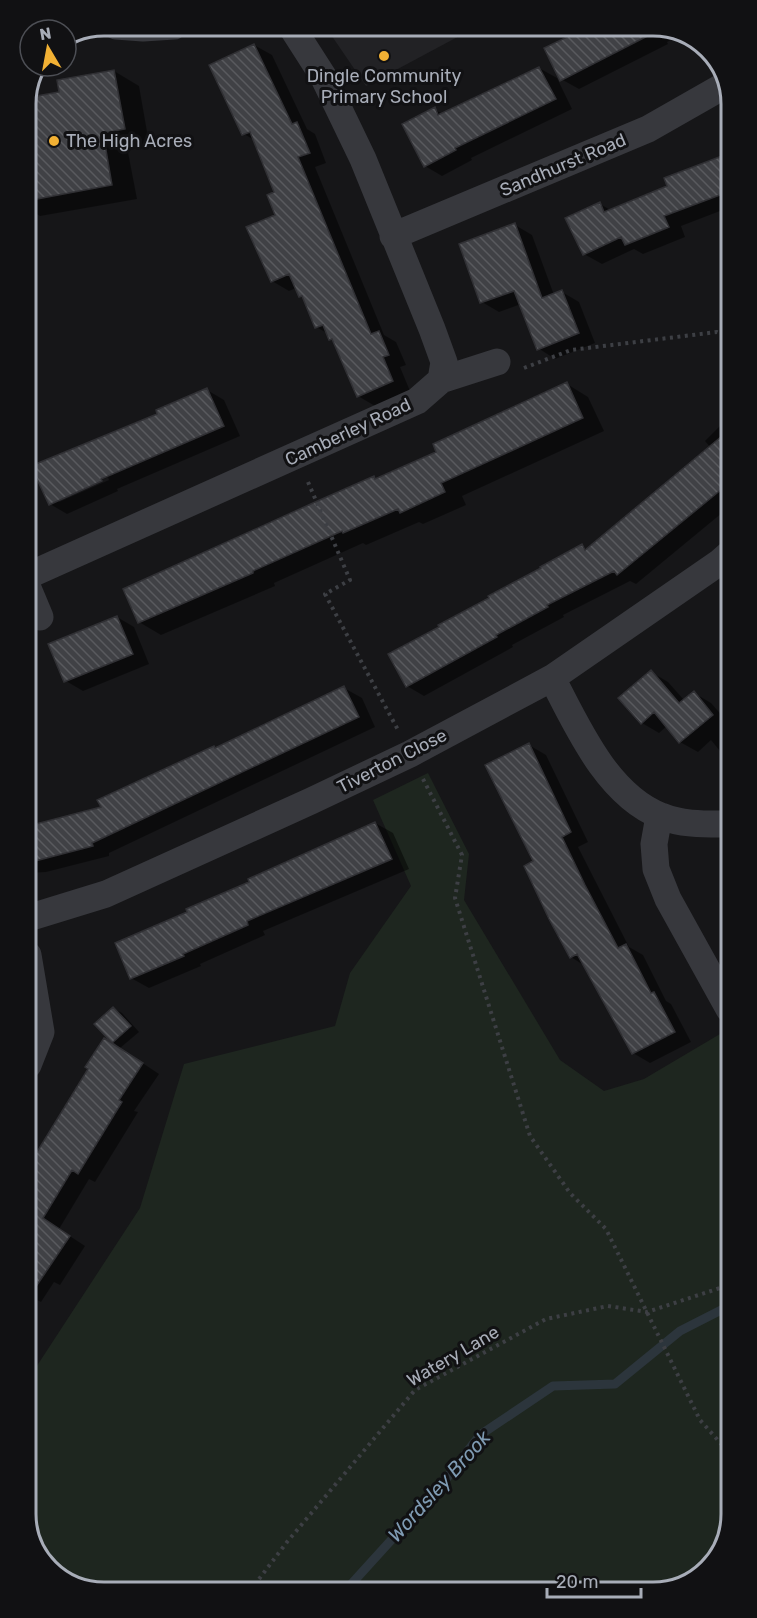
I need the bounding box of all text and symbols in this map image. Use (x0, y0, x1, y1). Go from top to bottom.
north arrow (18, 18, 78, 78)
text: N (38, 23, 53, 44)
marker: Dingle Community Primary School (377, 49, 391, 63)
place label: Dingle Community Primary School (307, 65, 461, 108)
street label: Sandhurst Road (497, 129, 629, 201)
place label: The High Acres (66, 130, 192, 152)
marker: The High Acres (47, 134, 61, 148)
street label: Camberley Road (282, 393, 414, 471)
street label: Tiverton Close (334, 724, 450, 798)
street label: Watery Lane (403, 1321, 503, 1391)
water label: Wordsley Brook (383, 1425, 496, 1547)
scale bar (547, 1561, 642, 1599)
text: 20 m (556, 1571, 598, 1593)

